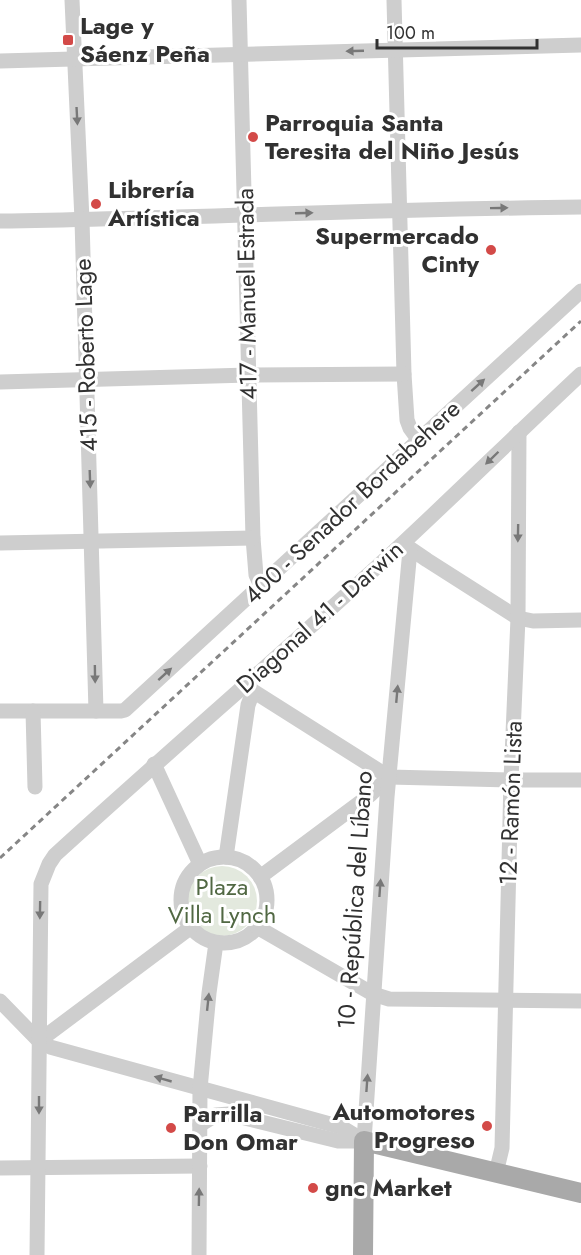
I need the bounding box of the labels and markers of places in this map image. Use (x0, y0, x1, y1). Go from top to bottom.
place label: Lage y Sáenz Peña (80, 8, 210, 71)
marker: Lage y Sáenz Peña (61, 33, 75, 47)
place label: Parroquia Santa Teresita del Niño Jesús (265, 105, 519, 168)
marker: Parroquia Santa Teresita del Niño Jesús (246, 130, 260, 144)
place label: Librería Artística (107, 172, 200, 235)
marker: Librería Artística (89, 197, 103, 211)
place label: Supermercado Cinty (315, 218, 479, 281)
marker: Supermercado Cinty (484, 243, 498, 257)
place label: Automotores Progreso (331, 1094, 475, 1157)
place label: Parrilla Don Omar (183, 1096, 298, 1159)
marker: Automotores Progreso (480, 1119, 494, 1133)
marker: Parrilla Don Omar (164, 1121, 178, 1135)
place label: gnc Market (325, 1170, 452, 1205)
marker: gnc Market (306, 1181, 320, 1195)

